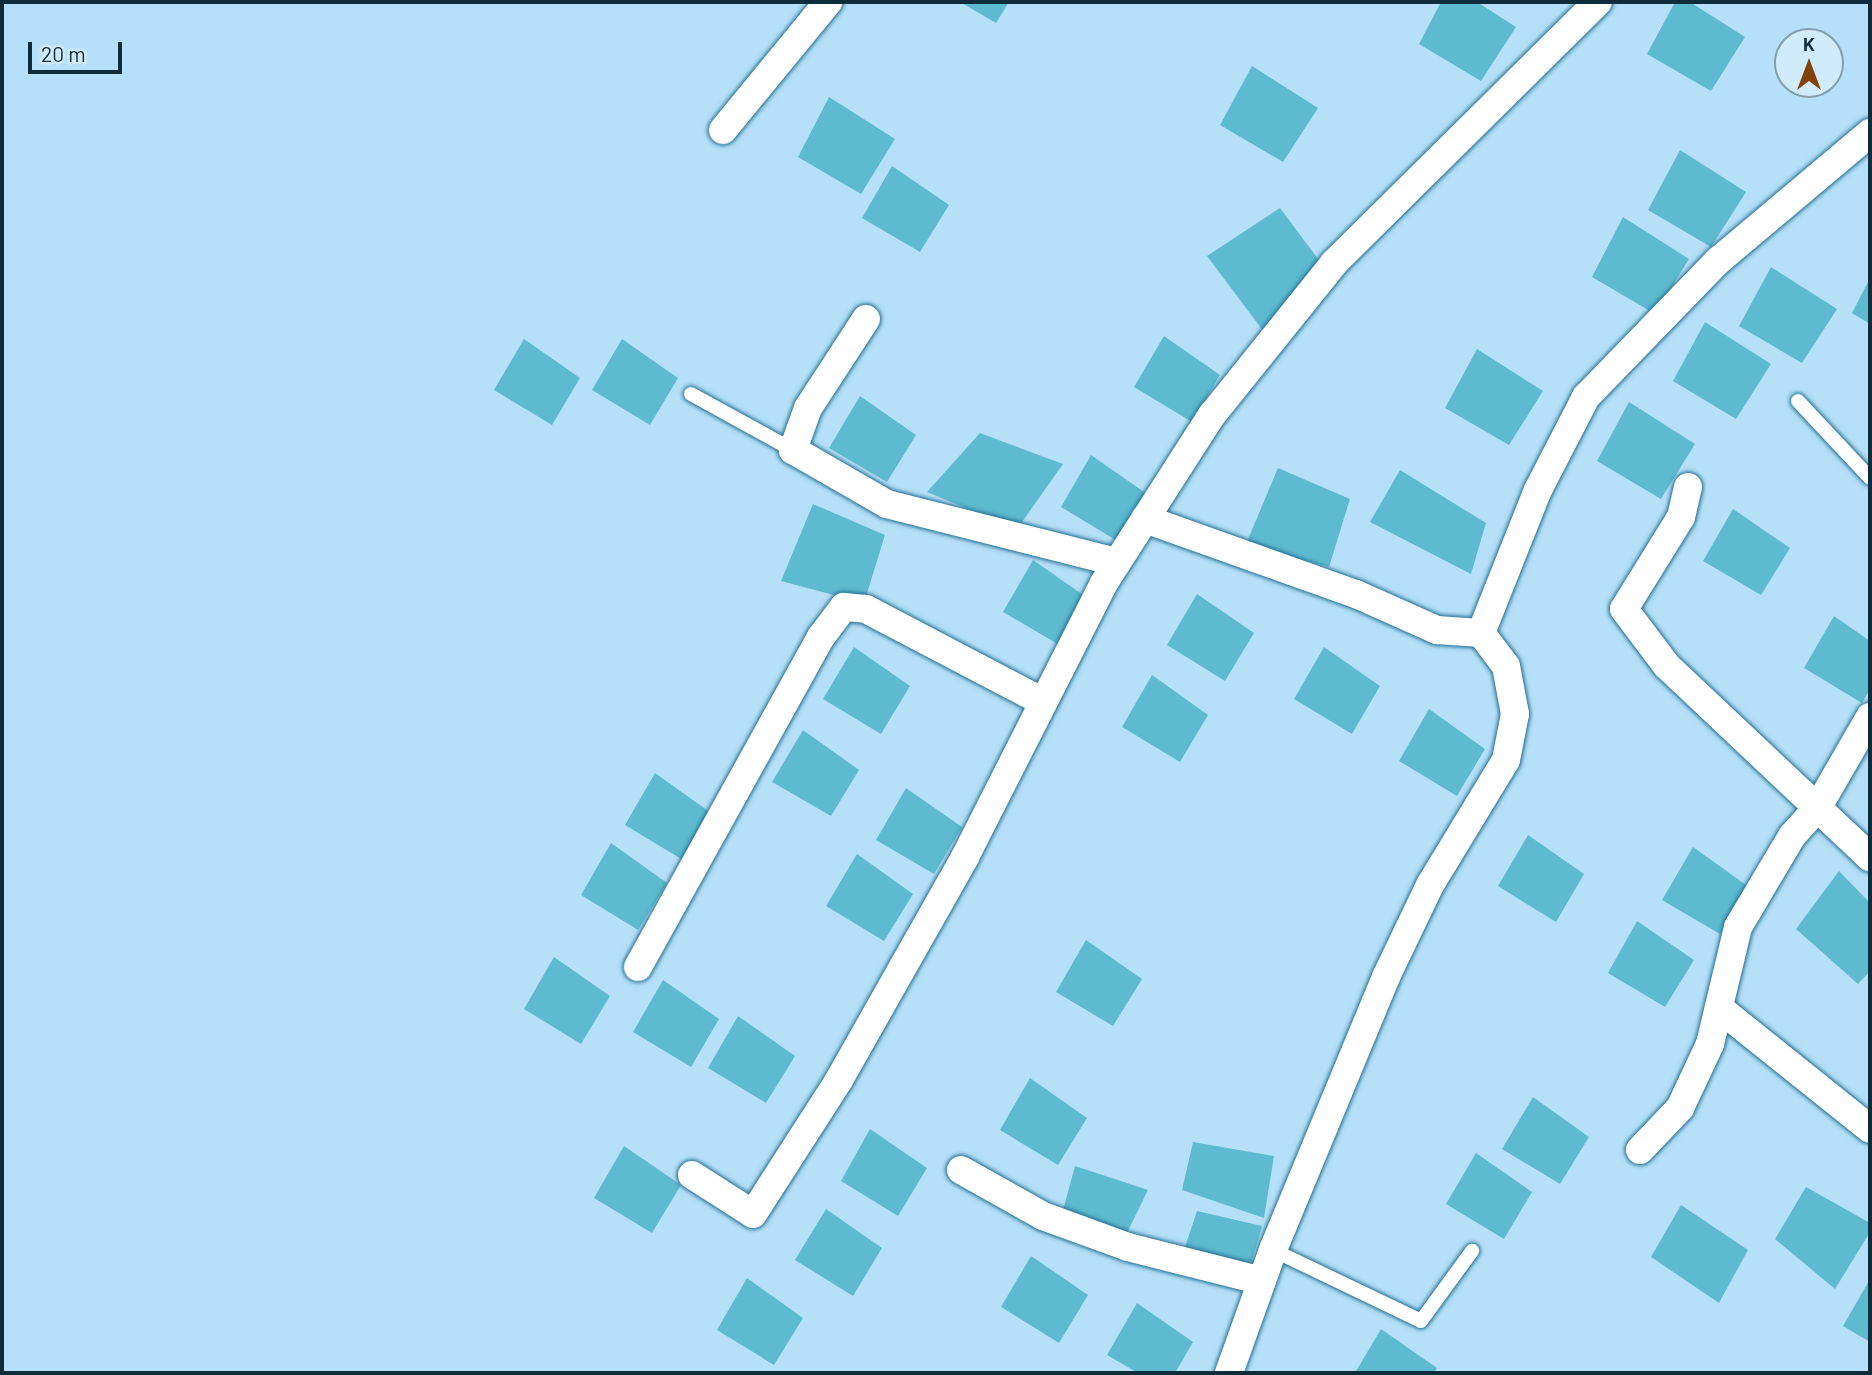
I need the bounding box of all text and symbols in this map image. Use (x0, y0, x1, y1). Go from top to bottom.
scale bar (32, 28, 126, 72)
north arrow (1774, 28, 1844, 98)
text: K (1803, 32, 1815, 55)
text: 20 m (41, 41, 86, 66)

